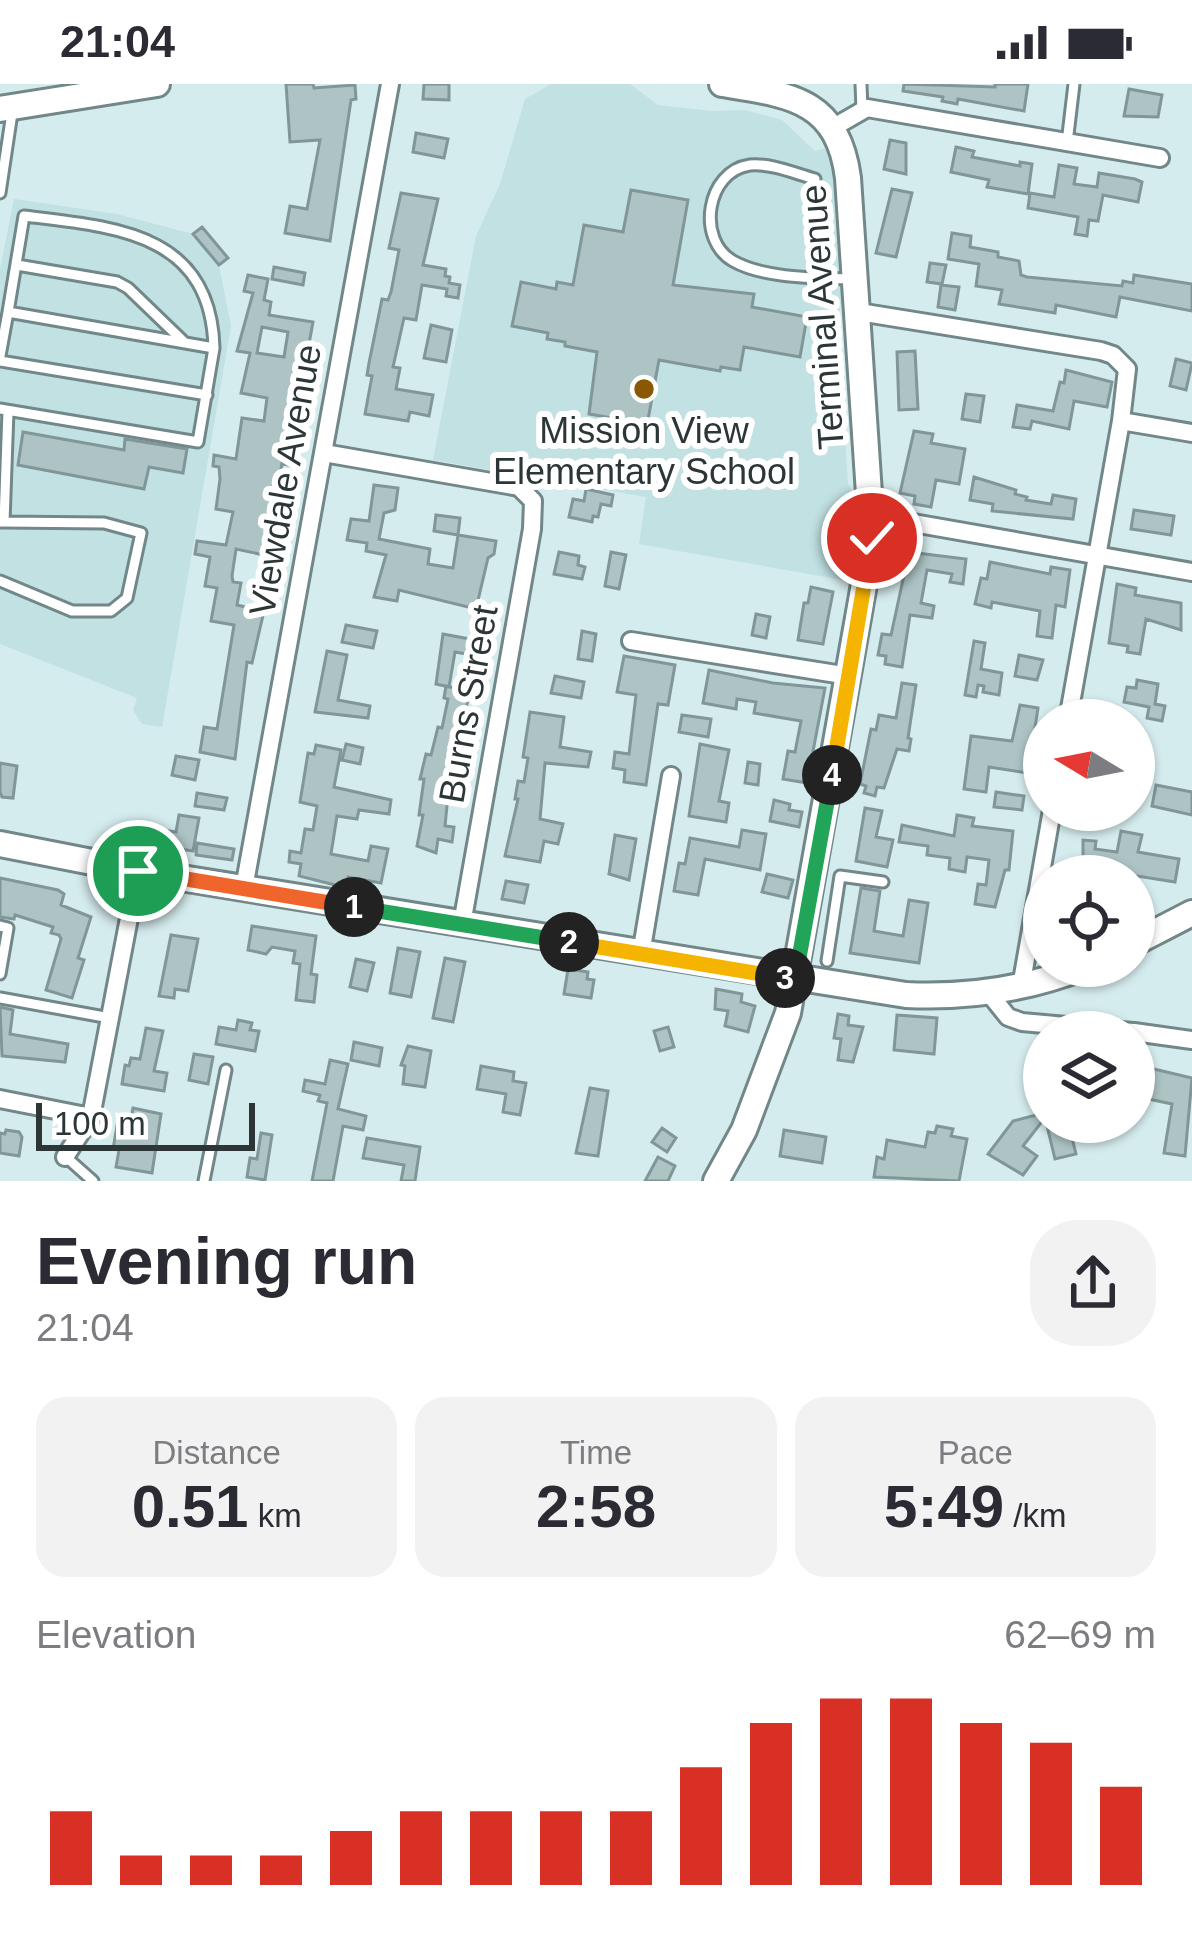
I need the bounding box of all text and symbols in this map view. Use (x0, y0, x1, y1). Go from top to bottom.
text: 21:04 (60, 16, 175, 67)
street label: Terminal Avenue (792, 183, 852, 451)
street label: Viewdale Avenue (241, 341, 329, 619)
marker: Mission View Elementary School (631, 376, 657, 402)
place label: Mission View Elementary School (493, 410, 795, 492)
pin (821, 487, 923, 589)
icon: check (839, 505, 905, 571)
street label: Burns Street (430, 602, 506, 806)
north arrow (1023, 699, 1155, 831)
map controls (1023, 699, 1155, 1143)
pin: 4 (802, 745, 862, 805)
text: 4 (823, 756, 841, 793)
pin (87, 820, 189, 922)
icon: arrive (105, 838, 171, 904)
button: locate (1023, 855, 1155, 987)
pin: 1 (324, 877, 384, 937)
text: 1 (345, 888, 363, 925)
pin: 2 (539, 912, 599, 972)
text: 2 (560, 923, 578, 960)
pin: 3 (755, 948, 815, 1008)
text: 3 (776, 959, 794, 996)
button: layers (1023, 1011, 1155, 1143)
scale bar (36, 1097, 255, 1150)
text: 100 m (54, 1105, 146, 1142)
button: share (1030, 1220, 1156, 1346)
text: Evening run (36, 1224, 417, 1298)
text: 21:04 (36, 1306, 134, 1349)
text: Distance (152, 1434, 281, 1471)
text: Time (560, 1434, 632, 1471)
text: Pace (938, 1434, 1013, 1471)
text: 0.51 (132, 1473, 248, 1540)
text: 2:58 (536, 1473, 656, 1540)
text: 5:49 (884, 1473, 1004, 1540)
text: km (248, 1497, 302, 1534)
text: /km (1004, 1497, 1067, 1534)
text: Elevation (36, 1613, 196, 1656)
text: 62–69 m (1004, 1613, 1156, 1656)

